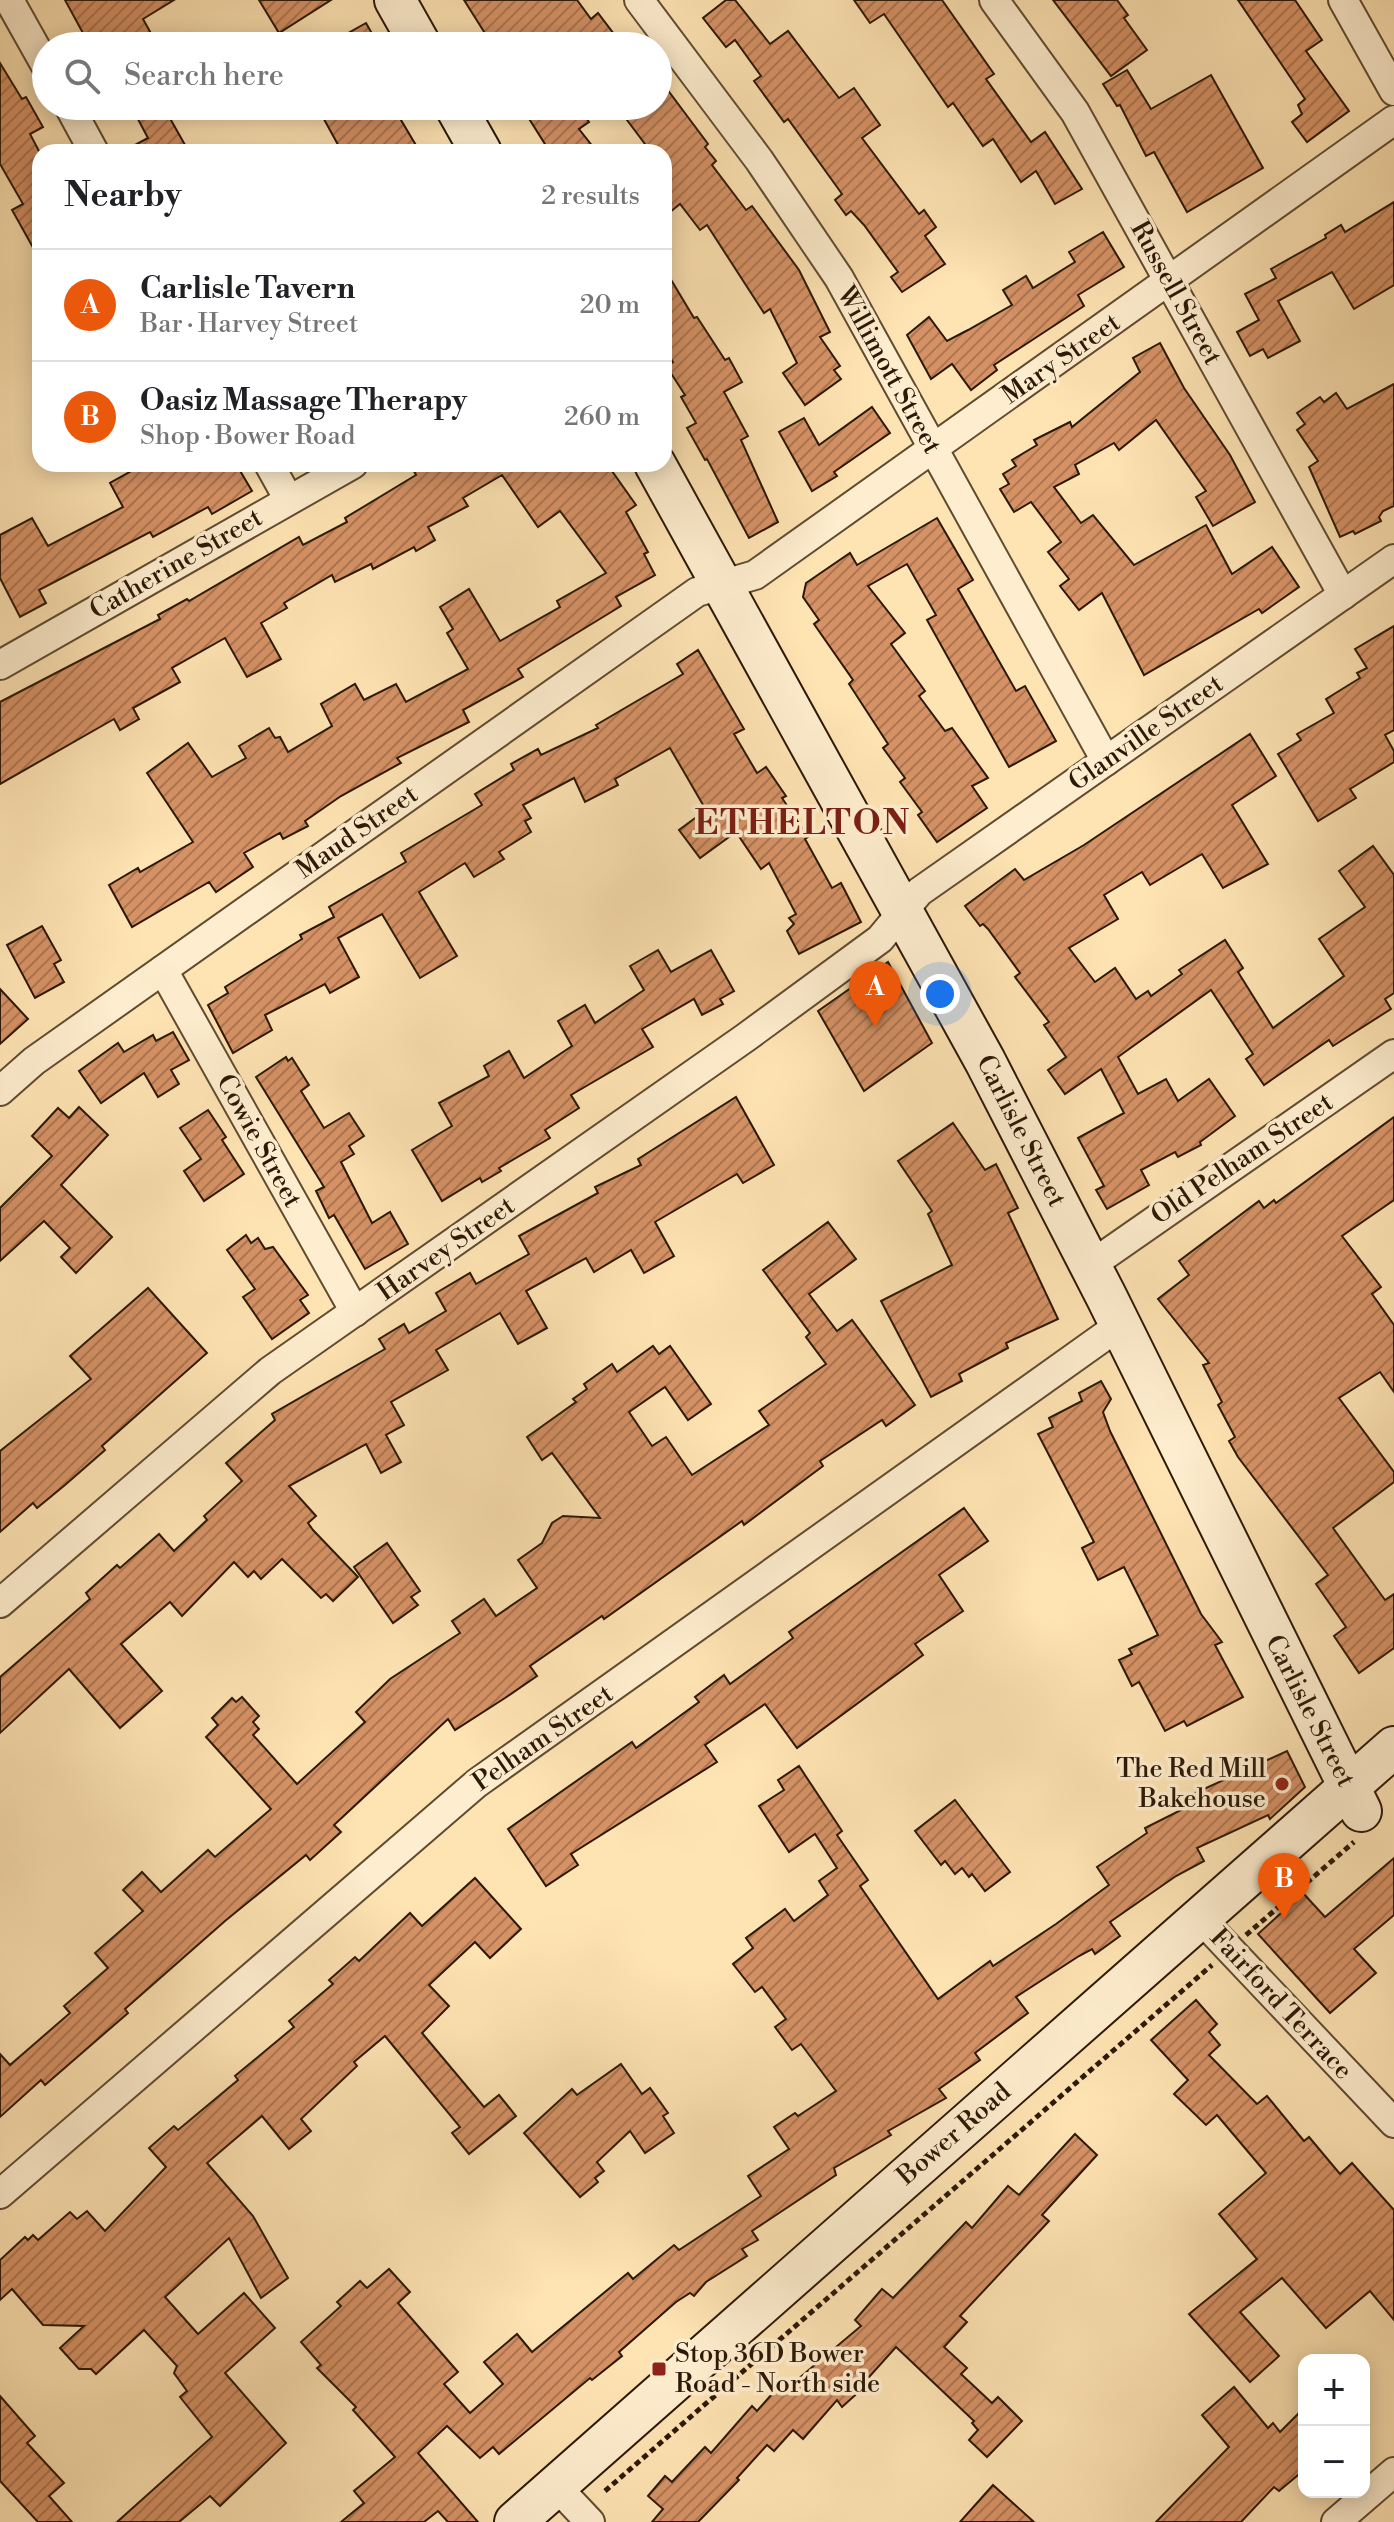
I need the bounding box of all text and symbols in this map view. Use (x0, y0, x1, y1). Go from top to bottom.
search box (32, 32, 672, 120)
icon: search (60, 54, 104, 98)
text: Search here (124, 57, 284, 95)
text: Nearby (64, 175, 182, 217)
text: 2 results (541, 180, 640, 212)
street label: Russell Street (1123, 215, 1229, 371)
text: Carlisle Tavern (140, 270, 355, 308)
street label: Willimott Street (829, 280, 948, 459)
text: A (81, 289, 99, 321)
text: 20 m (580, 289, 640, 321)
street label: Mary Street (996, 307, 1126, 411)
text: Bar · Harvey Street (140, 308, 358, 340)
text: Oasiz Massage Therapy (140, 382, 467, 420)
text: B (80, 401, 100, 433)
text: 260 m (564, 401, 640, 433)
text: Shop · Bower Road (140, 420, 355, 452)
street label: Catherine Street (84, 502, 268, 626)
street label: Glanville Street (1063, 668, 1229, 798)
street label: Maud Street (290, 778, 424, 886)
district label: ETHELTON (694, 803, 912, 845)
pin: A (849, 961, 901, 1027)
your location (920, 974, 960, 1014)
street label: Carlisle Street (969, 1050, 1073, 1212)
street label: Cowie Street (209, 1069, 309, 1213)
street label: Old Pelham Street (1145, 1086, 1339, 1232)
street label: Harvey Street (371, 1190, 521, 1308)
street label: Carlisle Street (1258, 1630, 1362, 1792)
street label: Pelham Street (467, 1678, 619, 1798)
place label: The Red Mill Bakehouse (1116, 1753, 1266, 1815)
marker: The Red Mill Bakehouse (1273, 1775, 1291, 1793)
pin: B (1258, 1853, 1310, 1919)
street label: Fairford Terrace (1203, 1922, 1359, 2086)
street label: Bower Road (890, 2076, 1018, 2193)
place label: Stop 36D Bower Road - North side (675, 2338, 880, 2400)
map controls (1298, 2354, 1370, 2498)
button: + (1298, 2354, 1370, 2426)
marker: Stop 36D Bower Road - North side (650, 2360, 668, 2378)
button: − (1298, 2426, 1370, 2498)

